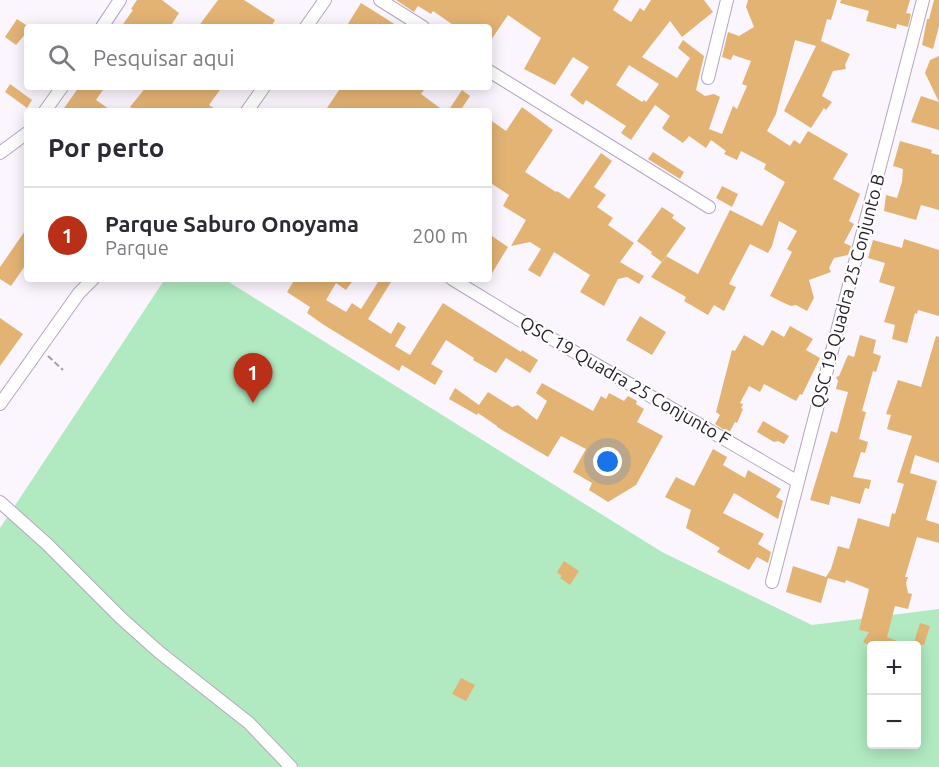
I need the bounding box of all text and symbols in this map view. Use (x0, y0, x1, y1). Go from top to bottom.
search box (24, 24, 492, 90)
icon: search (45, 41, 78, 74)
text: Pesquisar aqui (93, 45, 235, 70)
text: Por perto (48, 133, 164, 162)
street label: QSC 19 Quadra 25 Conjunto B (806, 172, 889, 410)
text: Parque Saburo Onoyama (105, 211, 359, 236)
text: 1 (62, 224, 73, 247)
text: 200 m (412, 224, 468, 247)
text: Parque (105, 236, 169, 259)
street label: QSC 19 Quadra 25 Conjunto F (516, 312, 734, 450)
pin: 1 (234, 354, 272, 403)
your location (593, 447, 622, 476)
map controls (867, 641, 921, 749)
button: + (867, 641, 921, 695)
button: − (867, 695, 921, 749)

